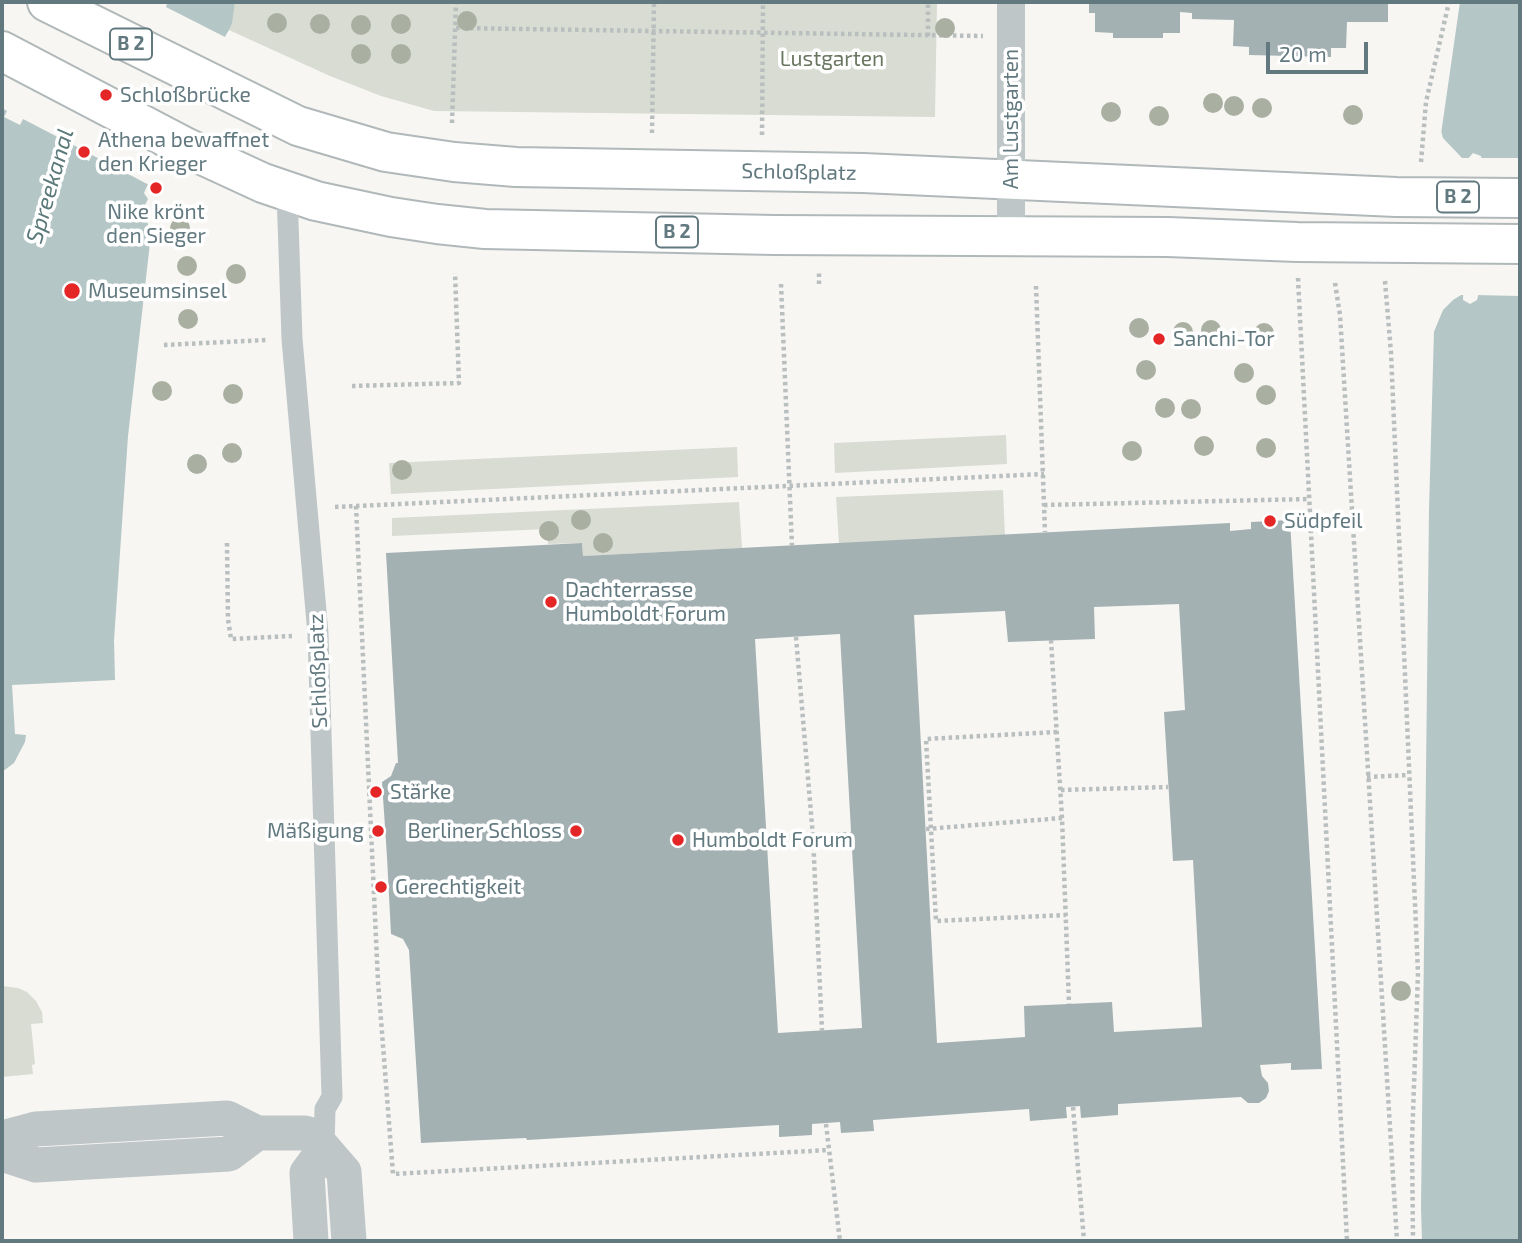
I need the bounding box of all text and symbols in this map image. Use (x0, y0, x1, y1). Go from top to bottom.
road number: B 2 (110, 28, 152, 60)
scale bar (1270, 28, 1372, 72)
text: 20 m (1279, 41, 1327, 66)
park label: Lustgarten (780, 46, 884, 72)
street label: Am Lustgarten (998, 49, 1024, 189)
place label: Schloßbrücke (120, 82, 251, 108)
marker: Schloßbrücke (98, 87, 114, 103)
water label: Spreekanal (20, 125, 80, 247)
place label: Athena bewaffnet den Krieger (98, 127, 269, 177)
marker: Athena bewaffnet den Krieger (76, 144, 92, 160)
street label: Schloßplatz (741, 158, 857, 186)
marker: Nike krönt den Sieger (148, 180, 164, 196)
road number: B 2 (1437, 182, 1479, 212)
place label: Nike krönt den Sieger (106, 199, 206, 249)
road number: B 2 (656, 216, 698, 248)
place label: Museumsinsel (88, 278, 227, 304)
marker: Museumsinsel (62, 281, 82, 301)
place label: Sanchi-Tor (1173, 326, 1275, 352)
marker: Sanchi-Tor (1151, 331, 1167, 347)
place label: Südpfeil (1284, 508, 1362, 534)
marker: Südpfeil (1262, 513, 1278, 529)
place label: Dachterrasse Humboldt Forum (565, 577, 726, 627)
marker: Dachterrasse Humboldt Forum (543, 594, 559, 610)
street label: Schloßplatz (303, 613, 333, 729)
place label: Stärke (390, 779, 451, 805)
marker: Stärke (368, 784, 384, 800)
place label: Mäßigung (267, 818, 364, 844)
place label: Berliner Schloss (408, 818, 562, 844)
marker: Mäßigung (370, 823, 386, 839)
marker: Berliner Schloss (568, 823, 584, 839)
place label: Humboldt Forum (692, 827, 853, 853)
marker: Humboldt Forum (670, 832, 686, 848)
place label: Gerechtigkeit (395, 874, 521, 900)
marker: Gerechtigkeit (373, 879, 389, 895)

